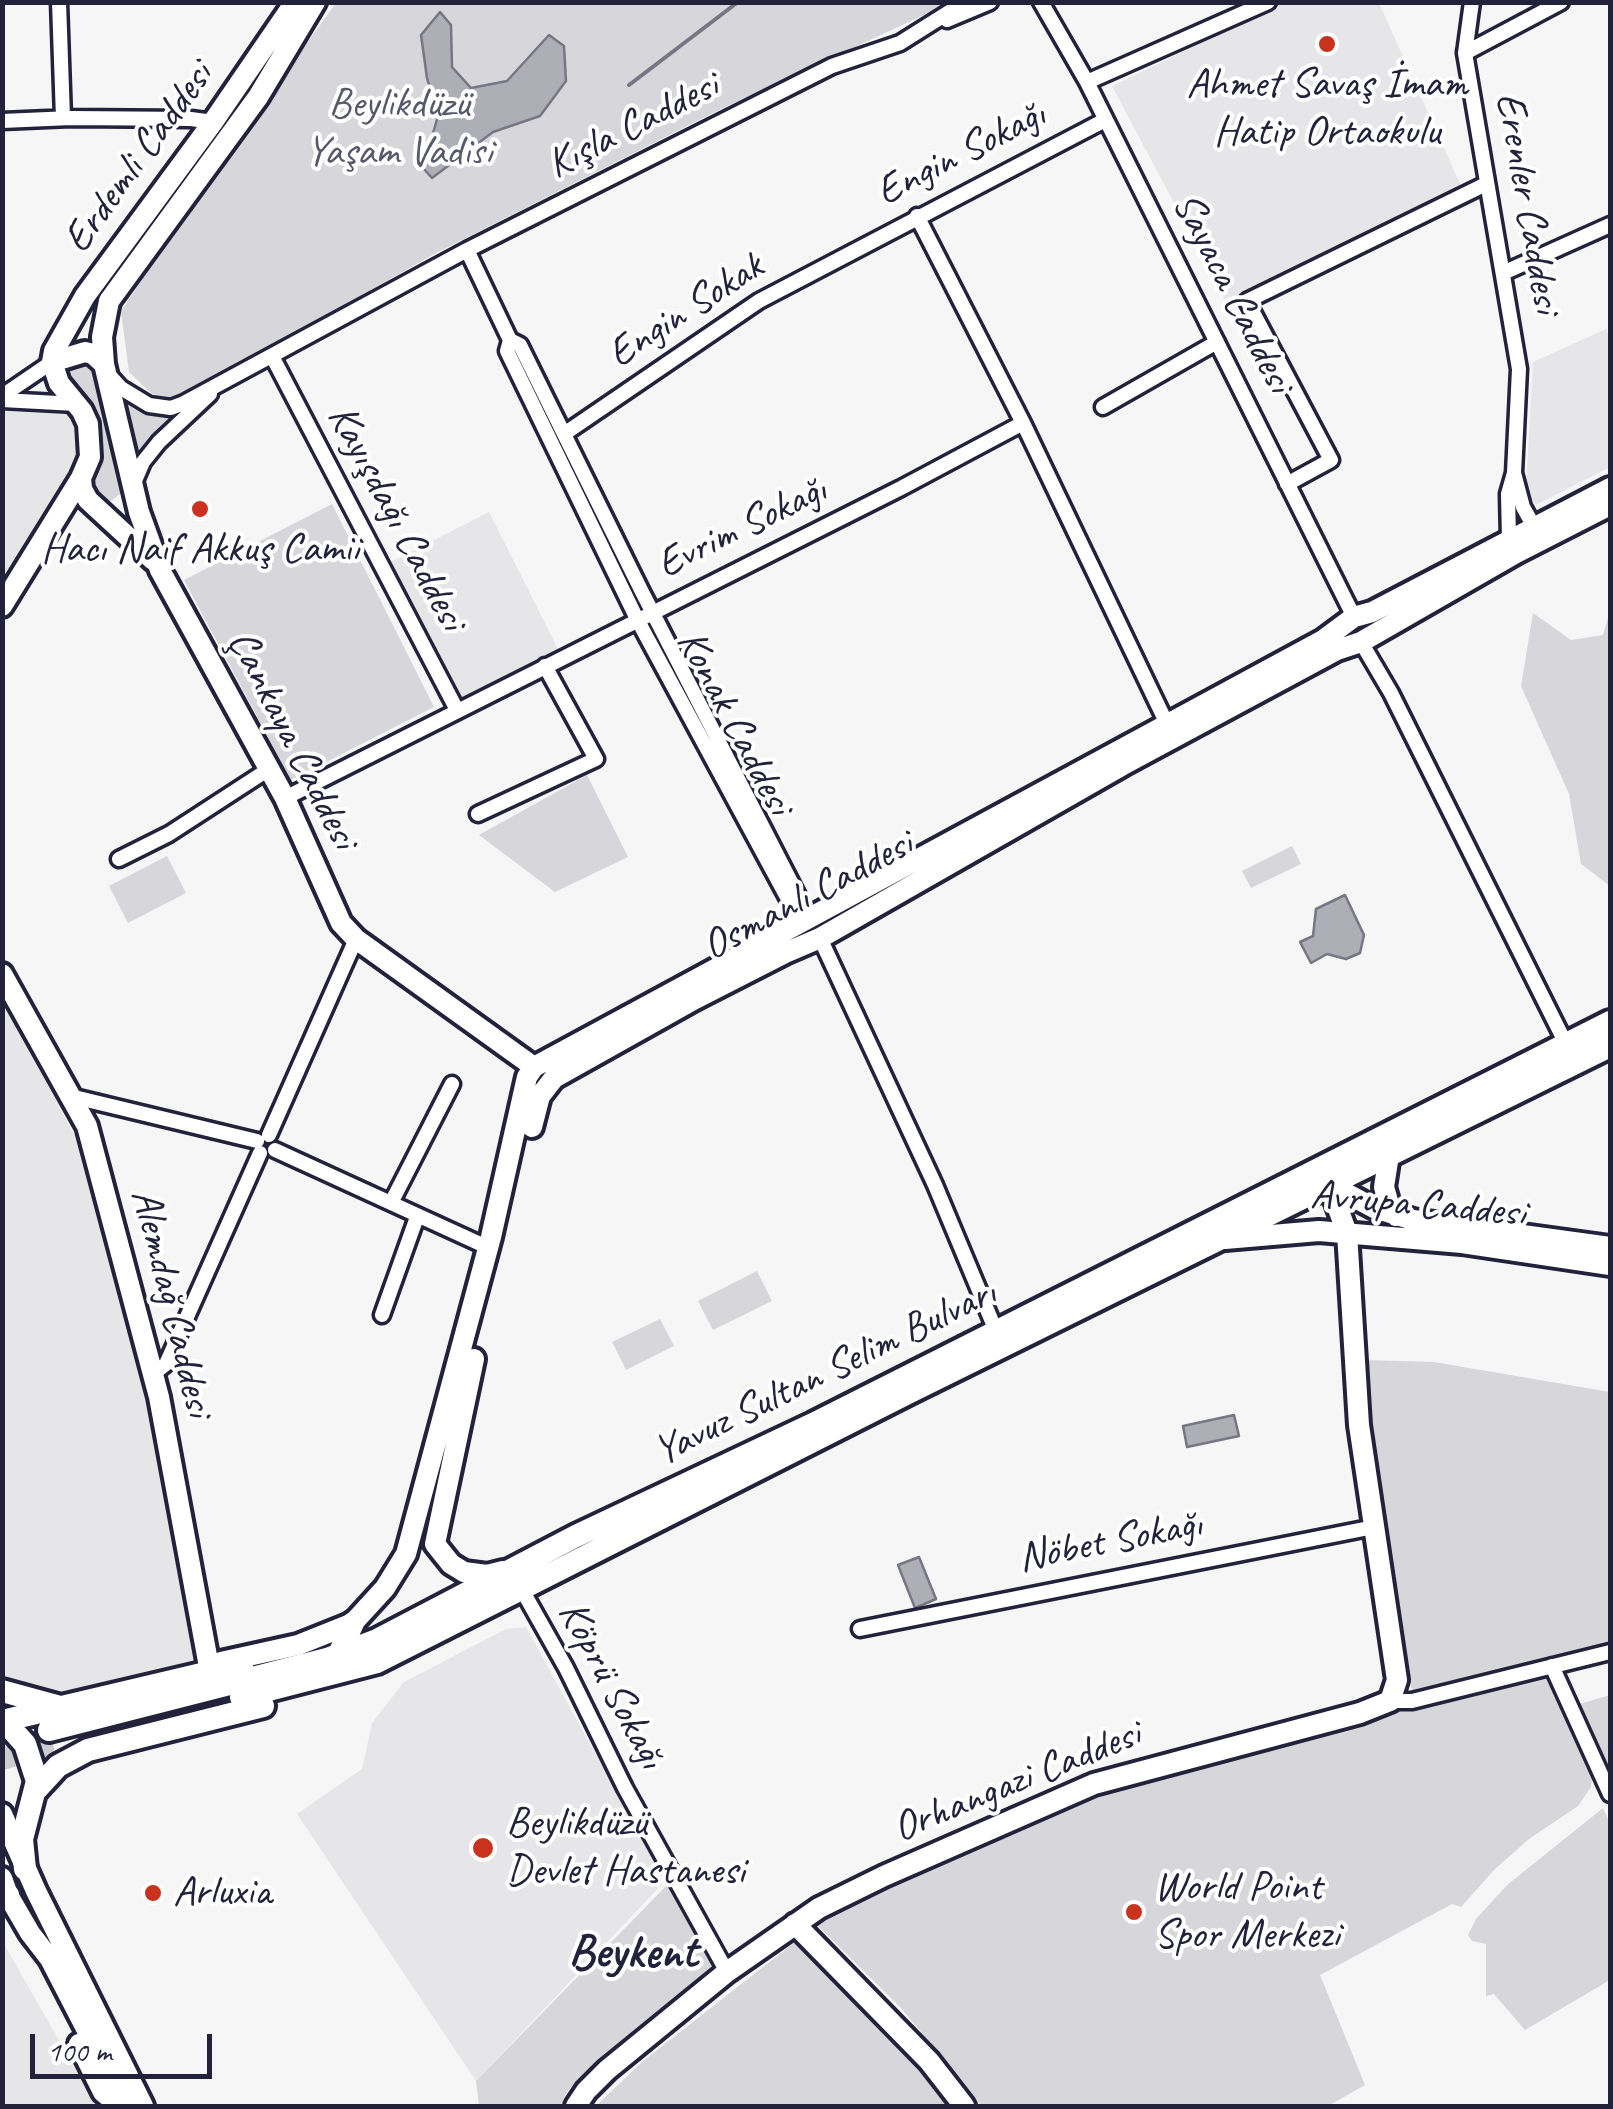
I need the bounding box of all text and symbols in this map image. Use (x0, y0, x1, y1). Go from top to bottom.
marker: Ahmet Savaş İmam Hatip Ortaokulu (1316, 33, 1338, 55)
street label: Erdemli Caddesi (53, 53, 225, 263)
place label: Ahmet Savaş İmam Hatip Ortaokulu (1186, 60, 1468, 158)
street label: Kışla Caddesi (539, 61, 727, 191)
park label: Beylikdüzü Yaşam Vadisi (306, 80, 492, 178)
street label: Erenler Caddesi (1483, 89, 1571, 317)
street label: Engin Sokağı (868, 90, 1054, 218)
street label: Sayaca Caddesi (1160, 185, 1304, 401)
street label: Engin Sokak (599, 242, 773, 380)
street label: Kayışdağı Caddesi (316, 397, 476, 639)
street label: Evrim Sokağı (649, 465, 835, 591)
marker: Hacı Naif Akkuş Camii (189, 498, 211, 520)
place label: Hacı Naif Akkuş Camii (41, 525, 359, 575)
street label: Çankaya Caddesi (215, 622, 369, 858)
street label: Konak Caddesi (664, 622, 804, 824)
street label: Osmanlı Caddesi (694, 820, 922, 972)
street label: Avrupa Caddesi (1309, 1171, 1527, 1239)
street label: Alemdağ Caddesi (118, 1184, 224, 1422)
street label: Yavuz Sultan Selim Bulvarı (646, 1268, 1004, 1478)
street label: Nöbet Sokağı (1014, 1500, 1206, 1584)
street label: Köprü Sokağı (546, 1593, 676, 1777)
street label: Orhangazi Caddesi (886, 1710, 1148, 1854)
place label: Beylikdüzü Devlet Hastanesi (506, 1799, 745, 1898)
marker: Beylikdüzü Devlet Hastanesi (470, 1835, 496, 1861)
place label: World Point Spor Merkezi (1154, 1863, 1339, 1962)
place label: Arluxia (173, 1868, 271, 1918)
marker: Arluxia (142, 1882, 164, 1904)
marker: World Point Spor Merkezi (1123, 1901, 1145, 1923)
district label: Beykent (568, 1925, 698, 1983)
scale bar (35, 2014, 218, 2076)
text: 100 m (47, 2032, 112, 2070)

